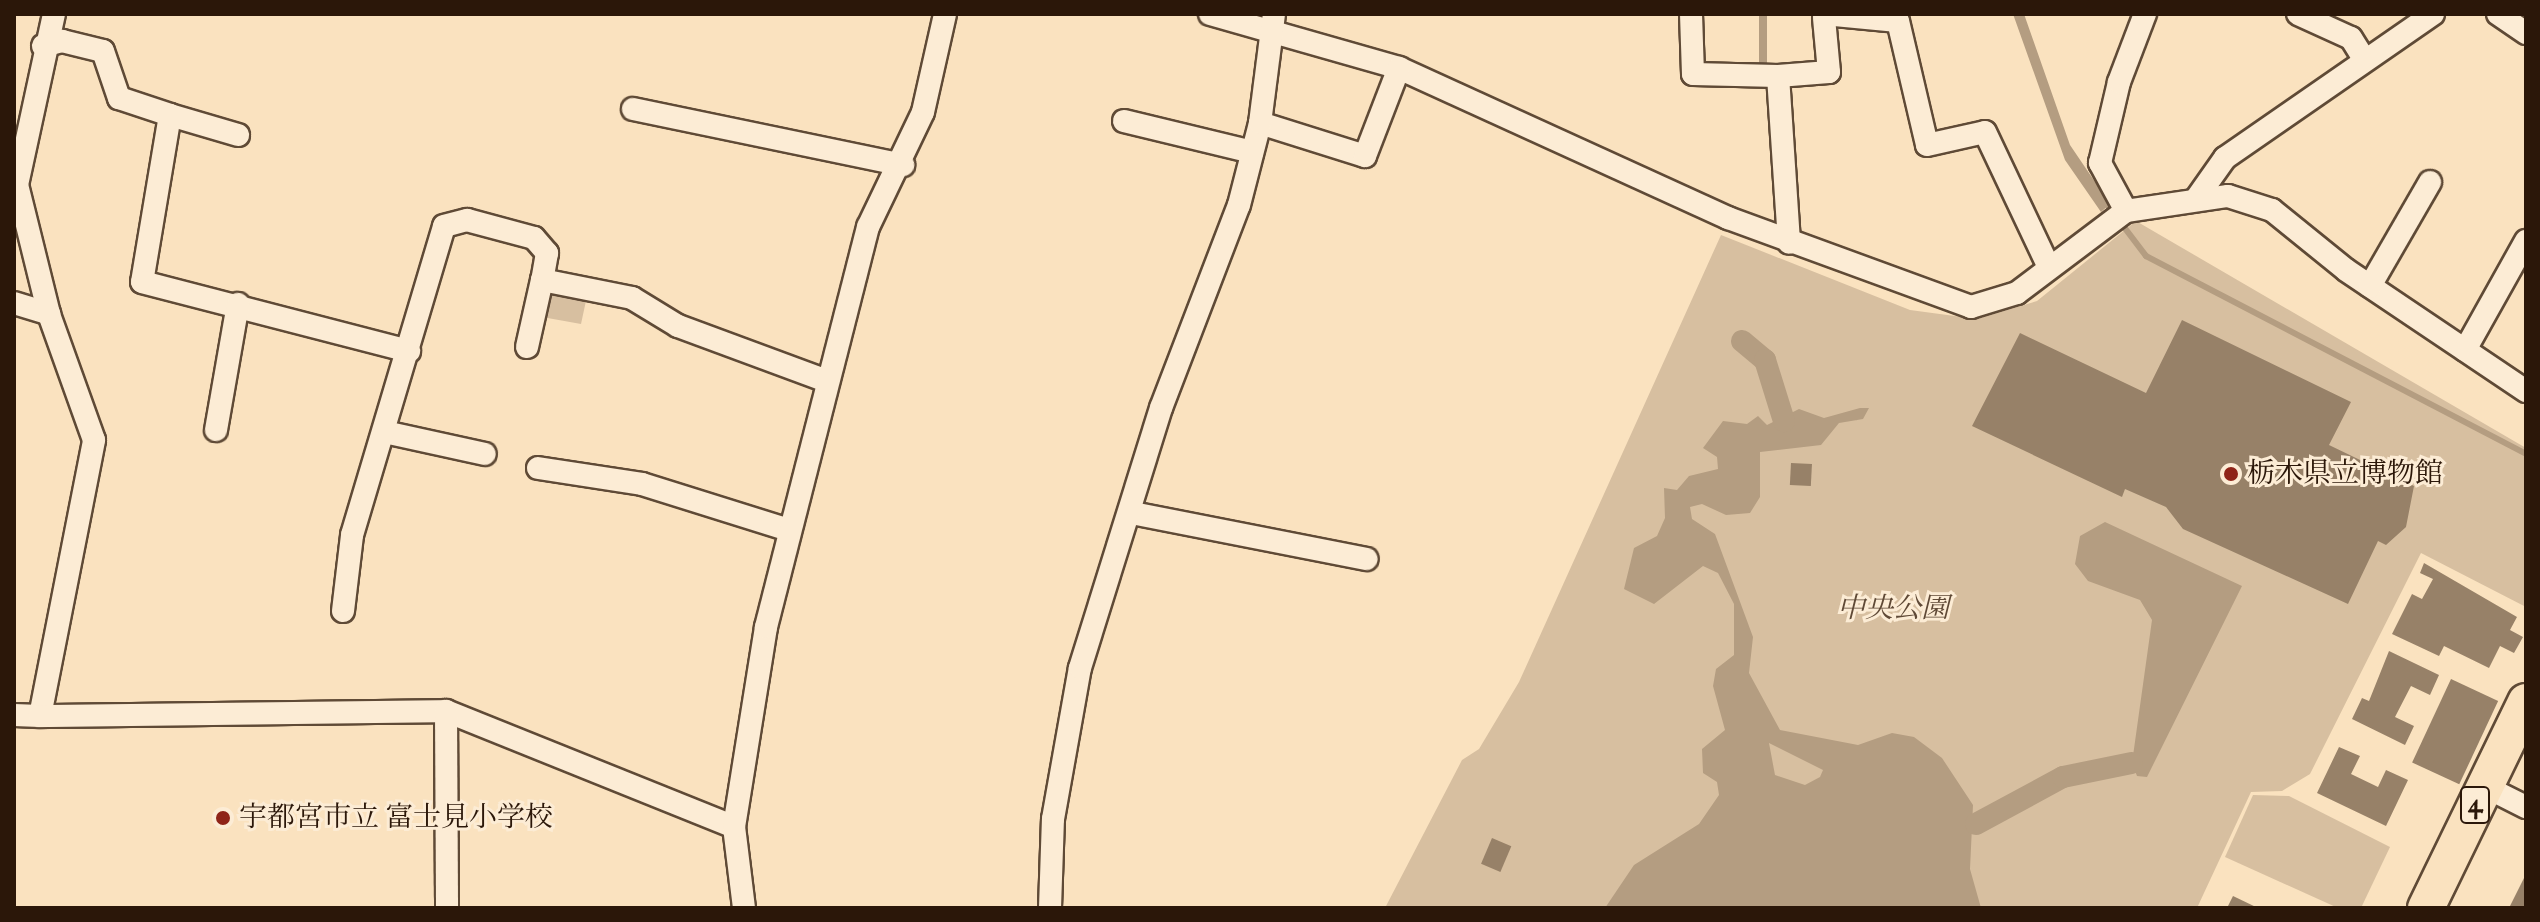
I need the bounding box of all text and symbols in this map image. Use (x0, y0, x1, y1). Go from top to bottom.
place label: 栃木県立博物館 (2247, 457, 2443, 491)
marker: 栃木県立博物館 (2222, 465, 2240, 483)
park label: 中央公園 (1837, 592, 1949, 626)
road number: 4 (2459, 783, 2491, 827)
place label: 宇都宮市立 富士見小学校 (239, 801, 553, 835)
marker: 宇都宮市立 富士見小学校 (214, 809, 232, 827)

